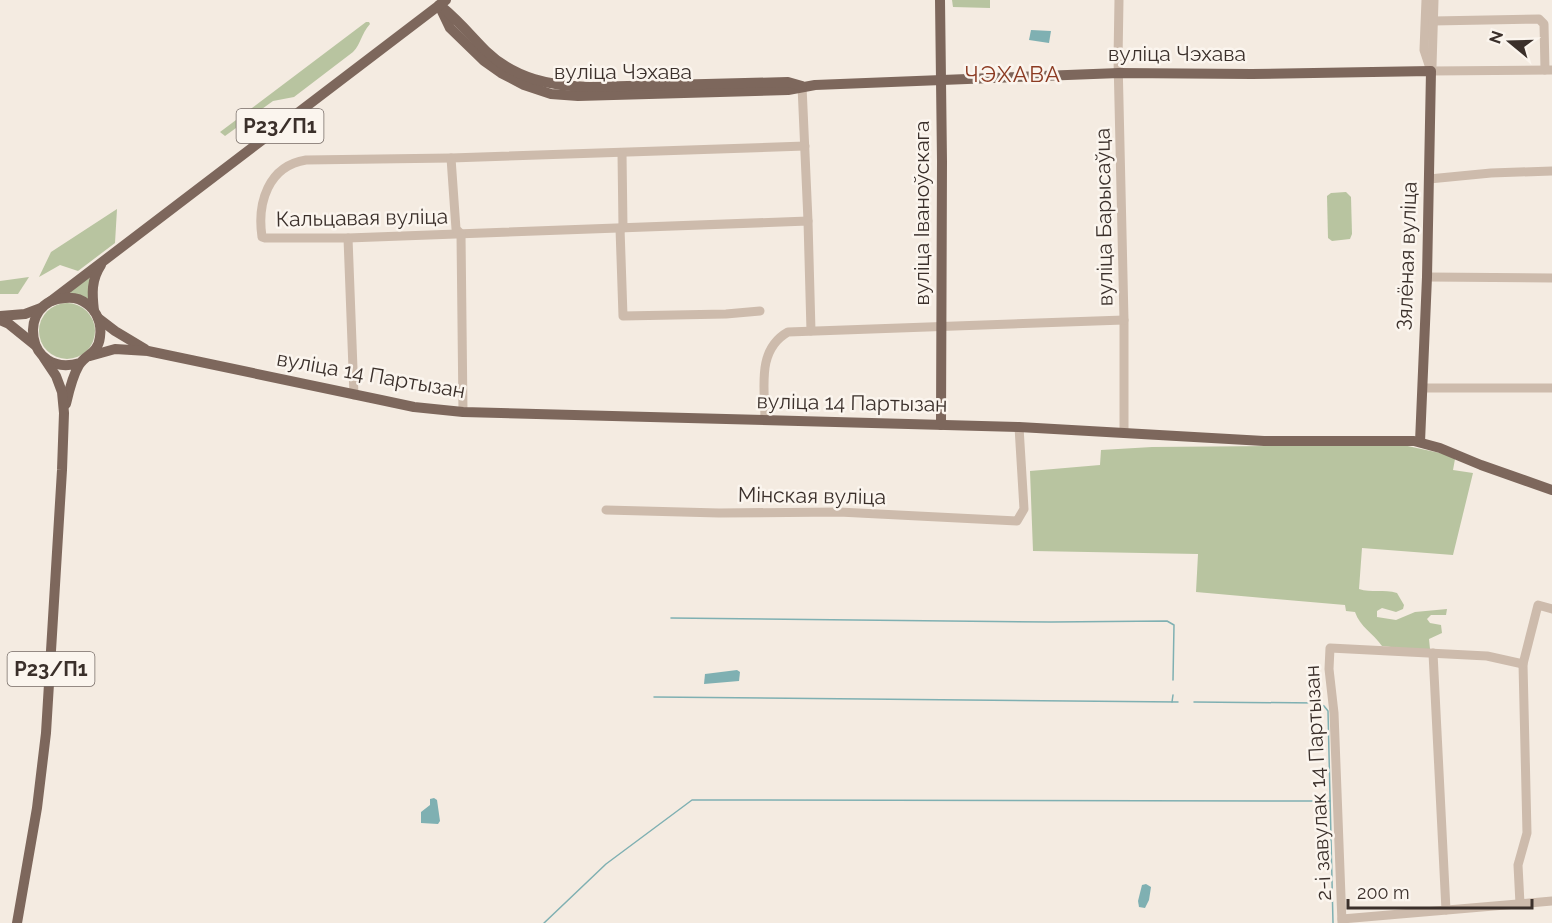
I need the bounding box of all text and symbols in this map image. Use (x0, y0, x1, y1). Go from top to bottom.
north arrow (1480, 12, 1540, 72)
text: N (1485, 28, 1507, 46)
street label: вуліца Чэхава (1108, 41, 1246, 66)
street label: вуліца Чэхава (554, 59, 692, 84)
district label: ЧЭХАВА (965, 61, 1061, 87)
road number: Р23/П1 (236, 109, 324, 143)
street label: вуліца Іваноўскага (909, 120, 934, 306)
street label: вуліца Барысаўца (1089, 128, 1118, 306)
street label: Зялёная вуліца (1391, 181, 1422, 331)
street label: Кальцавая вуліца (276, 203, 448, 232)
street label: вуліца 14 Партызан (275, 346, 467, 403)
street label: вуліца 14 Партызан (756, 388, 948, 417)
street label: Мінская вуліца (738, 482, 886, 509)
road number: Р23/П1 (8, 652, 94, 686)
street label: 2-і завулак 14 Партызан (1299, 665, 1336, 901)
scale bar (1348, 872, 1532, 910)
text: 200 m (1357, 882, 1410, 903)

